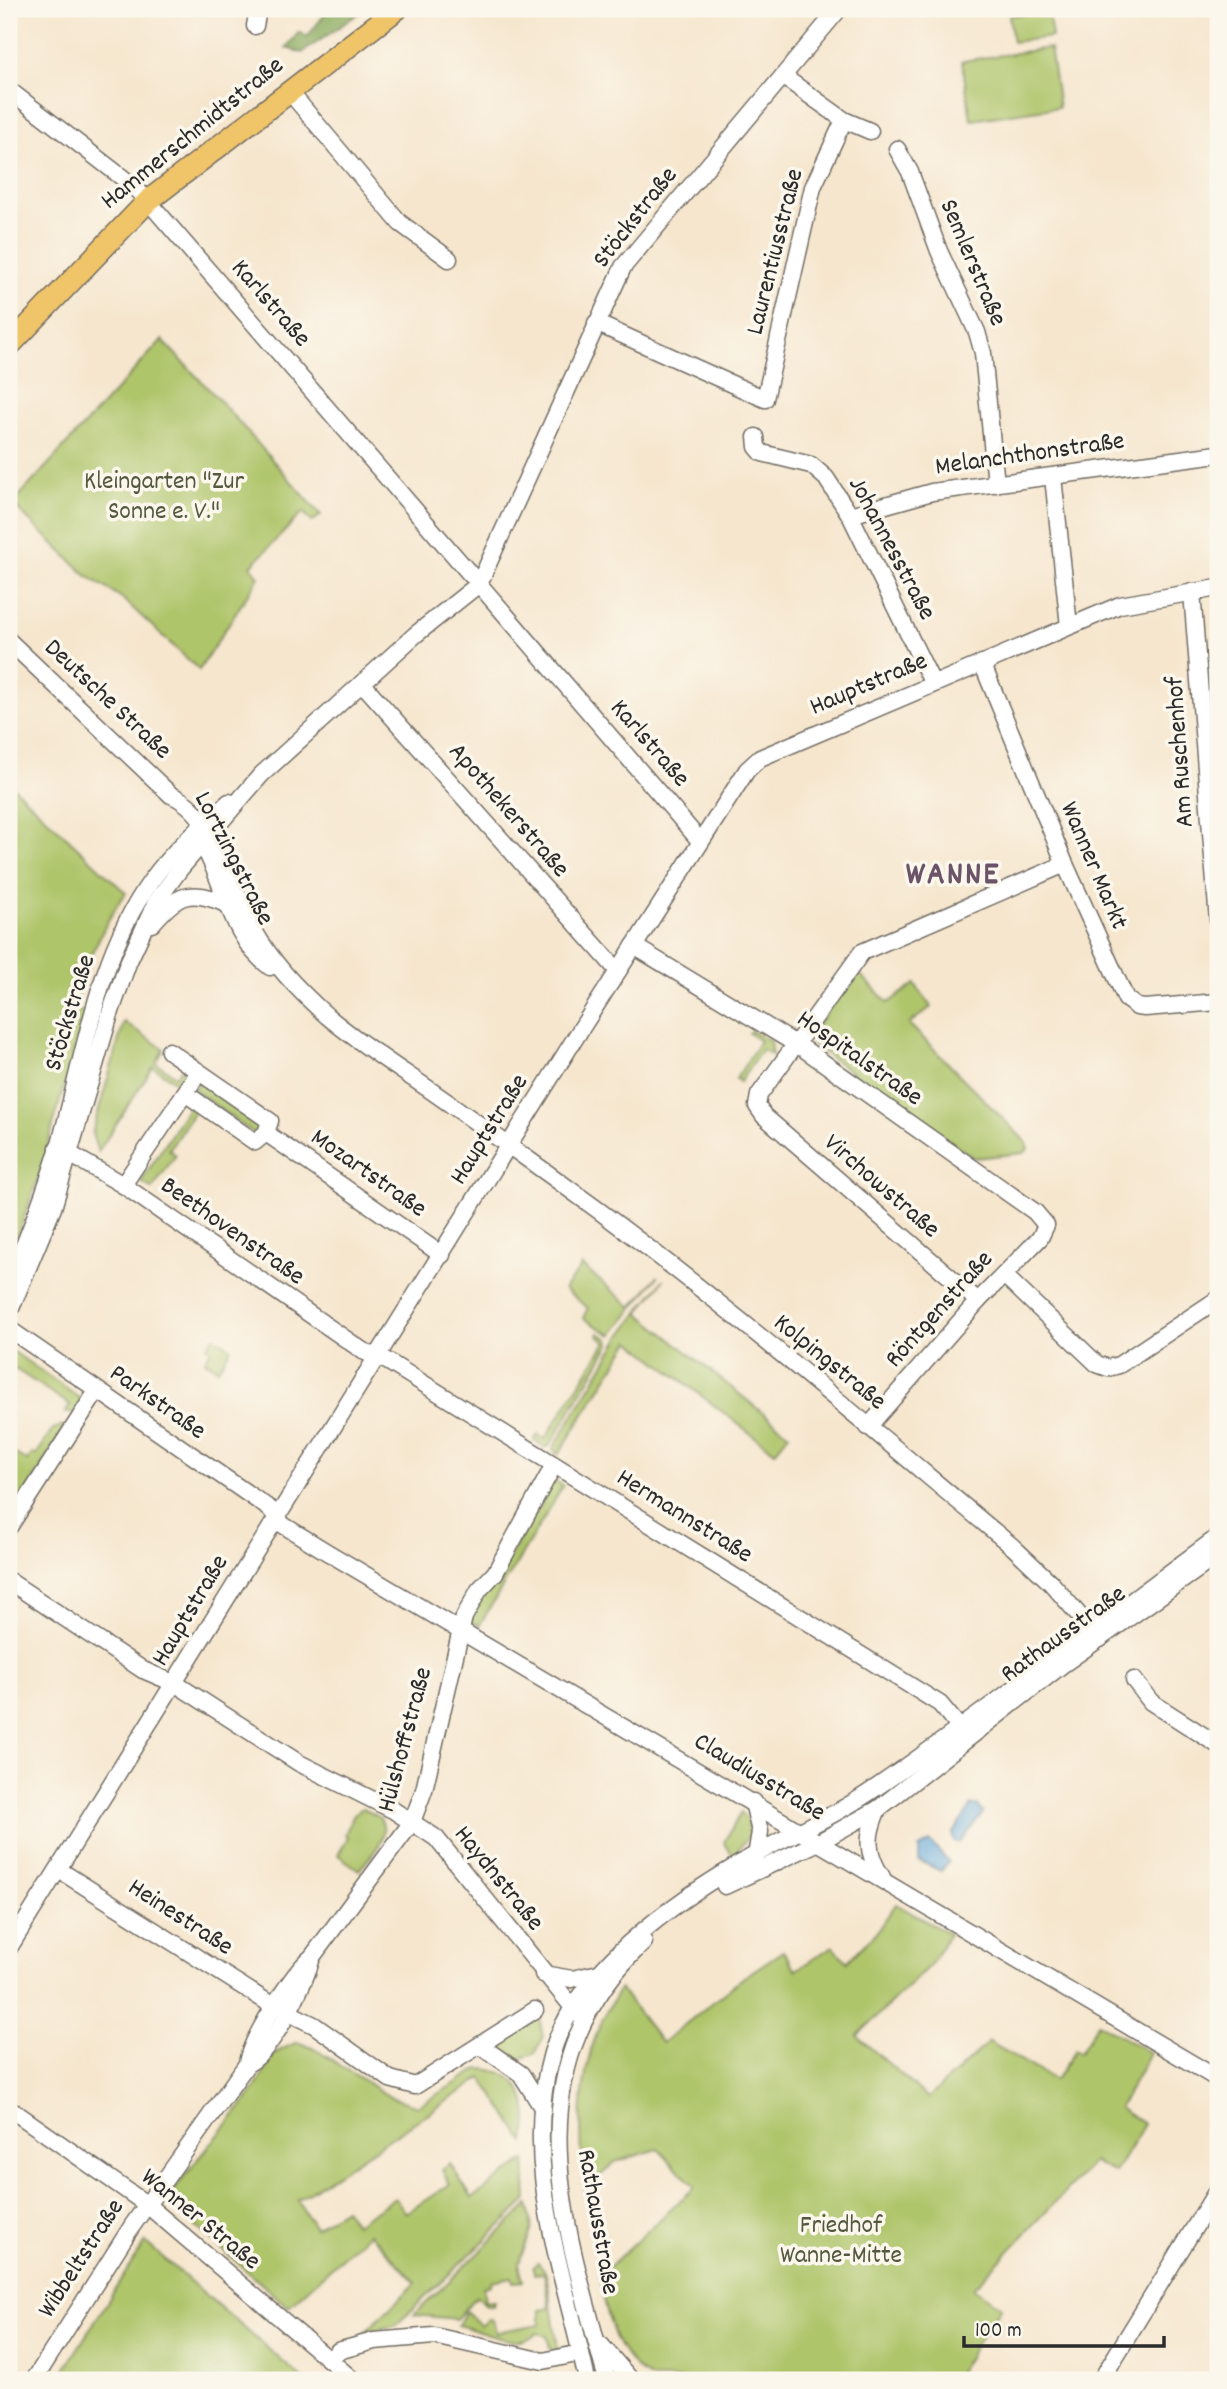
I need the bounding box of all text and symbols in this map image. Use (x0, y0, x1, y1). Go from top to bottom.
street label: Hammerschmidtstraße (93, 48, 293, 220)
street label: Stöckstraße (585, 159, 687, 277)
street label: Laurentiusstraße (738, 165, 814, 339)
street label: Semlerstraße (929, 194, 1015, 332)
street label: Karlstraße (221, 252, 319, 356)
street label: Melanchthonstraße (933, 423, 1127, 487)
park label: Kleingarten "Zur Sonne e. V." (84, 464, 244, 531)
street label: Johannesstraße (838, 471, 944, 627)
street label: Deutsche Straße (35, 631, 179, 769)
street label: Hauptstraße (804, 644, 934, 726)
street label: Am Ruschenhof (1157, 674, 1205, 829)
street label: Karlstraße (600, 692, 698, 796)
street label: Apothekerstraße (439, 735, 577, 887)
street label: Lortzingstraße (183, 786, 283, 932)
street label: Wanner Markt (1049, 796, 1137, 936)
district label: WANNE (906, 853, 1000, 900)
street label: Stöckstraße (36, 950, 106, 1076)
street label: Hospitalstraße (788, 1002, 930, 1116)
street label: Hauptstraße (441, 1067, 539, 1193)
street label: Mozartstraße (302, 1120, 434, 1228)
street label: Virchowstraße (815, 1126, 947, 1248)
street label: Beethovenstraße (152, 1168, 312, 1296)
street label: Röntgenstraße (877, 1243, 1003, 1377)
street label: Kolpingstraße (764, 1306, 894, 1420)
street label: Parkstraße (101, 1356, 213, 1450)
street label: Hermannstraße (609, 1460, 759, 1574)
street label: Hauptstraße (143, 1548, 239, 1674)
street label: Rathausstraße (994, 1577, 1134, 1693)
street label: Hülshoffstraße (369, 1663, 443, 1817)
street label: Claudiusstraße (686, 1724, 832, 1832)
street label: Haydnstraße (444, 1818, 552, 1940)
street label: Heinestraße (120, 1870, 240, 1966)
street label: Rathausstraße (566, 2146, 628, 2298)
street label: Wanner Straße (132, 2160, 268, 2280)
street label: Wibbeltstraße (30, 2192, 134, 2326)
park label: Friedhof Wanne-Mitte (780, 2208, 902, 2275)
scale bar (964, 2305, 1164, 2349)
text: 100 m (975, 2317, 1022, 2347)

